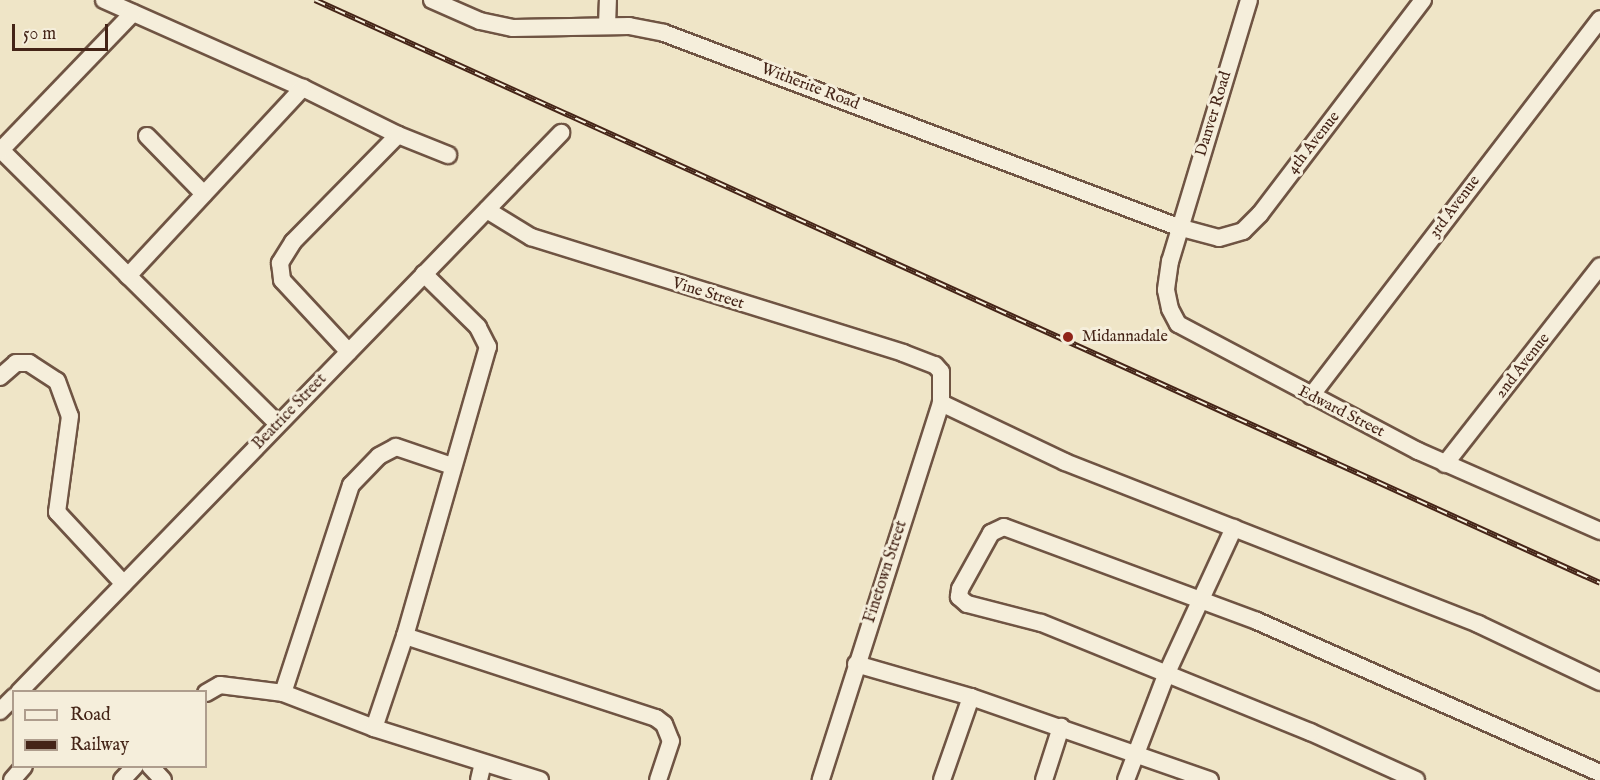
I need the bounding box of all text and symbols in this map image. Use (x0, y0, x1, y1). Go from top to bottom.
scale bar (15, 12, 111, 50)
text: 50 m (23, 23, 56, 46)
street label: Witherite Road (758, 60, 862, 114)
street label: Danver Road (1192, 69, 1236, 159)
street label: 4th Avenue (1284, 108, 1344, 178)
street label: 3rd Avenue (1425, 172, 1485, 242)
street label: Vine Street (670, 274, 746, 314)
place label: Midannadale (1082, 327, 1168, 347)
marker: Midannadale (1059, 328, 1077, 346)
street label: 2nd Avenue (1492, 330, 1554, 402)
street label: Beatrice Street (249, 370, 331, 454)
street label: Edward Street (1295, 382, 1387, 442)
street label: Finetown Street (860, 518, 912, 626)
legend (12, 690, 207, 768)
text: Road (70, 704, 111, 727)
text: Railway (70, 734, 129, 757)

